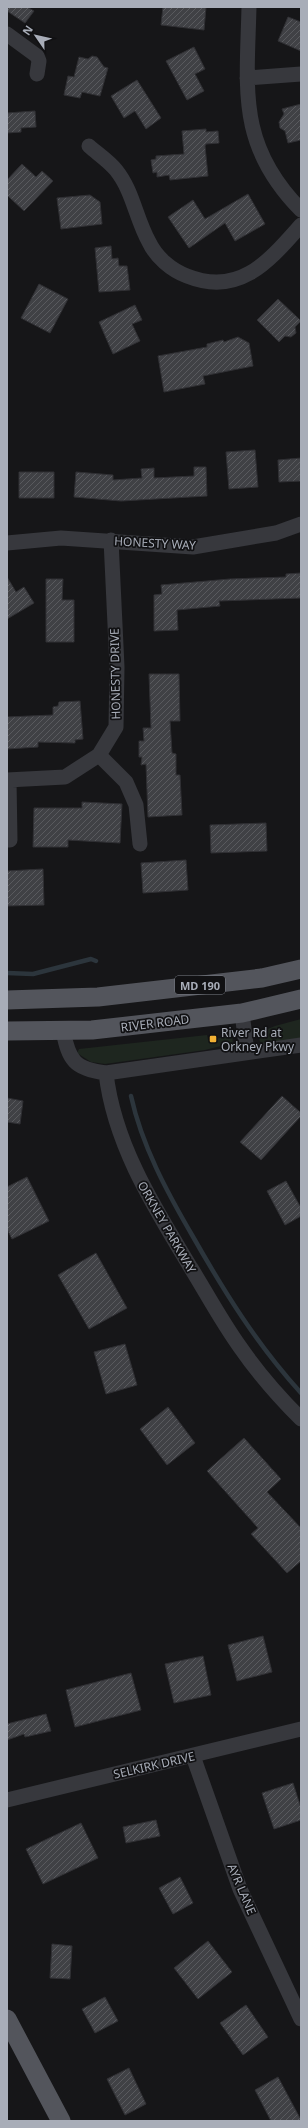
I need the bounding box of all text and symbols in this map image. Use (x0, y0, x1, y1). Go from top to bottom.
north arrow (16, 16, 56, 56)
text: N (19, 22, 36, 38)
street label: HONESTY WAY (114, 532, 196, 554)
street label: HONESTY DRIVE (106, 628, 124, 720)
road number: MD 190 (175, 976, 225, 994)
street label: RIVER ROAD (120, 1010, 191, 1036)
place label: River Rd at Orkney Pkwy (221, 1024, 295, 1055)
marker: River Rd at Orkney Pkwy (208, 1034, 218, 1044)
street label: ORKNEY PARKWAY (134, 1178, 200, 1276)
street label: SELKIRK DRIVE (112, 1747, 196, 1783)
street label: AYR LANE (224, 1861, 260, 1917)

